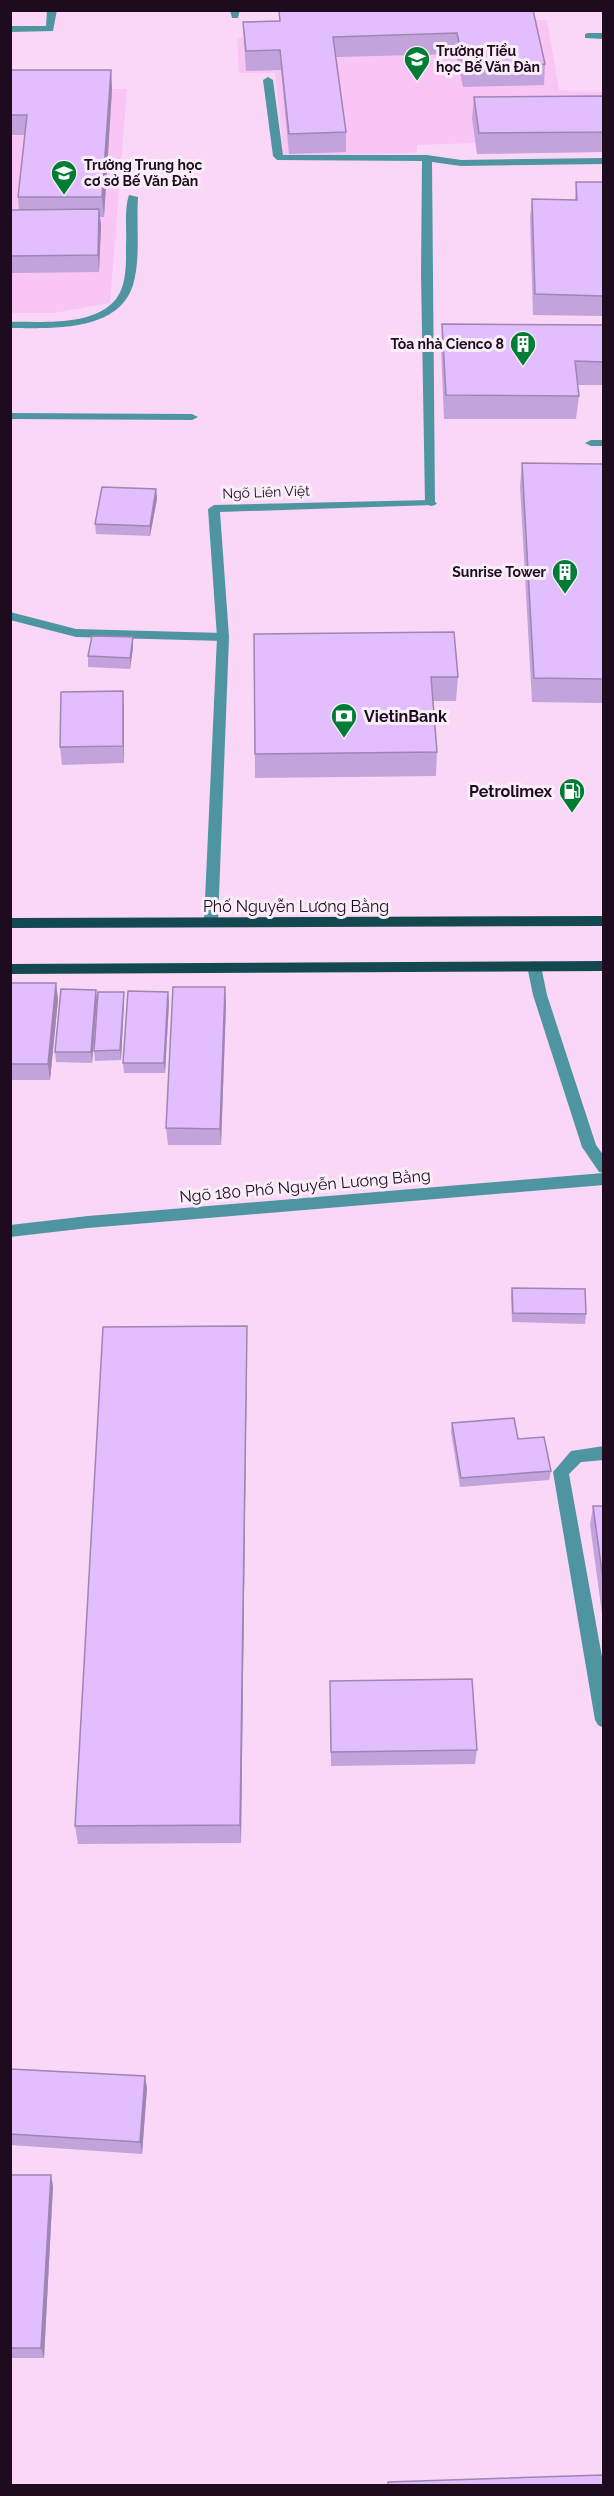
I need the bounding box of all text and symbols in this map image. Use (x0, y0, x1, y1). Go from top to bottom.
place label: Trường Tiểu học Bế Văn Đàn (436, 43, 540, 75)
school or university icon: Trường Tiểu học Bế Văn Đàn (402, 44, 432, 82)
place label: Trường Trung học cơ sở Bế Văn Đàn (84, 157, 202, 189)
school or university icon: Trường Trung học cơ sở Bế Văn Đàn (49, 158, 79, 196)
building icon: Tòa nhà Cienco 8 (508, 329, 538, 367)
place label: Tòa nhà Cienco 8 (390, 336, 504, 352)
street label: Ngõ Liên Việt (222, 482, 310, 502)
building icon: Sunrise Tower (550, 557, 580, 595)
place label: Sunrise Tower (452, 564, 547, 580)
bank icon: VietinBank (329, 701, 359, 739)
place label: VietinBank (364, 707, 447, 726)
fuel station icon: Petrolimex (557, 776, 587, 814)
place label: Petrolimex (469, 782, 552, 801)
street label: Phố Nguyễn Lương Bằng (203, 897, 389, 916)
street label: Ngõ 180 Phố Nguyễn Lương Bằng (179, 1166, 431, 1206)

